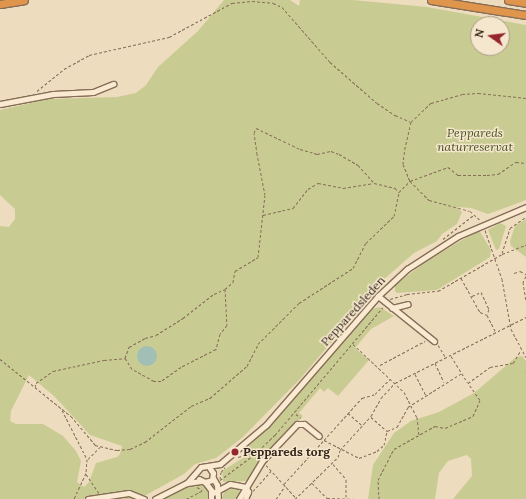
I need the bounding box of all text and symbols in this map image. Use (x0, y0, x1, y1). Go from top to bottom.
north arrow (470, 16, 510, 56)
text: N (472, 28, 487, 39)
park label: Peppareds naturreservat (437, 126, 513, 154)
street label: Pepparedsleden (318, 273, 388, 349)
place label: Peppareds torg (243, 445, 330, 459)
marker: Peppareds torg (230, 447, 240, 457)

